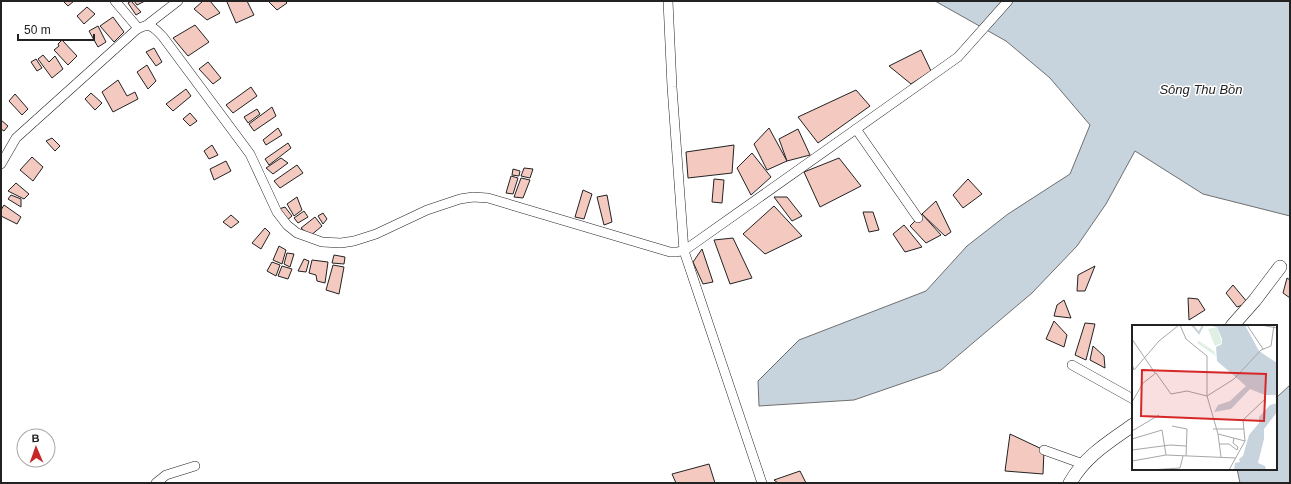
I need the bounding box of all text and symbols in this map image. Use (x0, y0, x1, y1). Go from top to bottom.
scale bar (18, 16, 94, 42)
text: 50 m (24, 23, 51, 37)
water label: Sông Thu Bồn (1159, 82, 1243, 97)
inset map (1132, 325, 1277, 470)
north arrow (16, 428, 56, 468)
text: B (31, 432, 40, 444)

